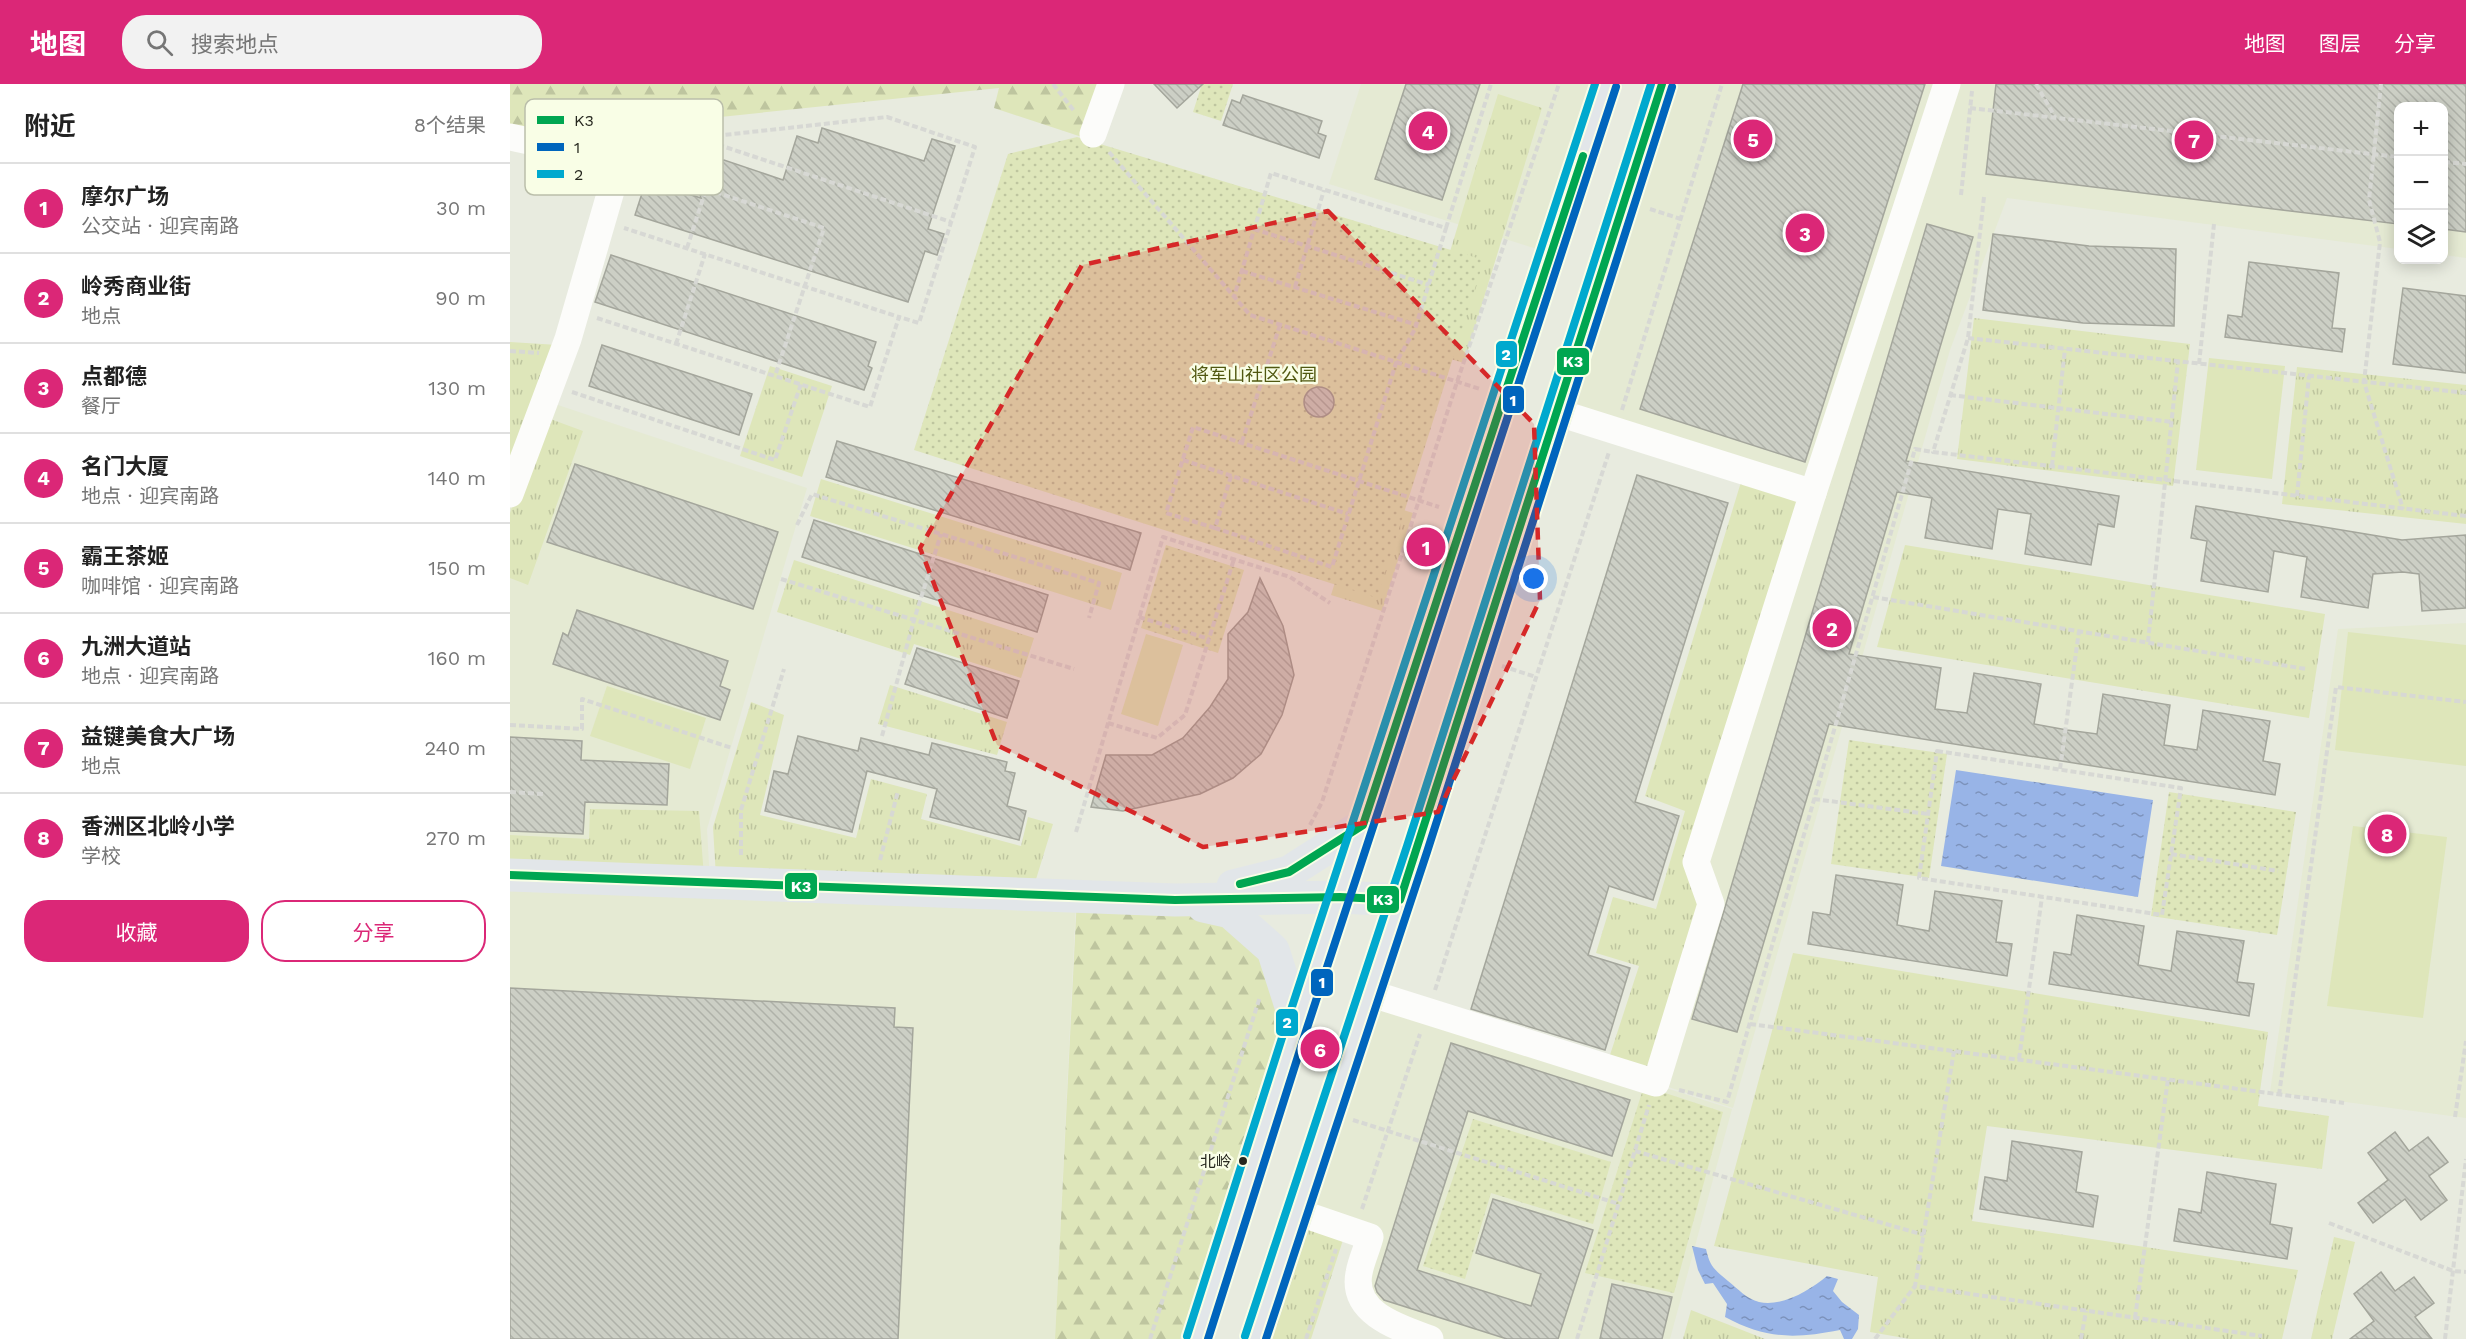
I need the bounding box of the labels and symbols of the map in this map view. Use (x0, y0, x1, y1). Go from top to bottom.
legend (525, 99, 723, 195)
pin: 4 (1408, 108, 1448, 154)
text: K3 (574, 111, 594, 130)
pin: 5 (1734, 116, 1772, 162)
pin: 7 (2174, 118, 2214, 162)
text: 1 (574, 138, 580, 157)
text: 2 (574, 165, 583, 184)
pin: 3 (1786, 210, 1824, 256)
line badge: 2 (1495, 340, 1518, 368)
text: 2 (1501, 345, 1511, 364)
line badge: K3 (1556, 347, 1590, 376)
text: K3 (1563, 352, 1583, 371)
park label: 将军山社区公园 (1191, 364, 1317, 385)
line badge: 1 (1502, 385, 1525, 414)
text: 1 (1510, 391, 1516, 410)
pin: 1 (1406, 524, 1446, 570)
your location (1519, 564, 1548, 593)
pin: 2 (1812, 606, 1852, 650)
pin: 8 (2368, 812, 2406, 856)
line badge: K3 (784, 872, 818, 900)
text: K3 (791, 877, 811, 896)
line badge: K3 (1366, 885, 1400, 914)
text: K3 (1373, 890, 1393, 909)
line badge: 1 (1310, 968, 1334, 997)
text: 1 (1319, 973, 1325, 992)
line badge: 2 (1275, 1008, 1299, 1037)
text: 2 (1282, 1013, 1292, 1032)
pin: 6 (1300, 1026, 1340, 1072)
place label: 北岭 (1200, 1152, 1232, 1171)
marker: 北岭 (1237, 1155, 1249, 1167)

